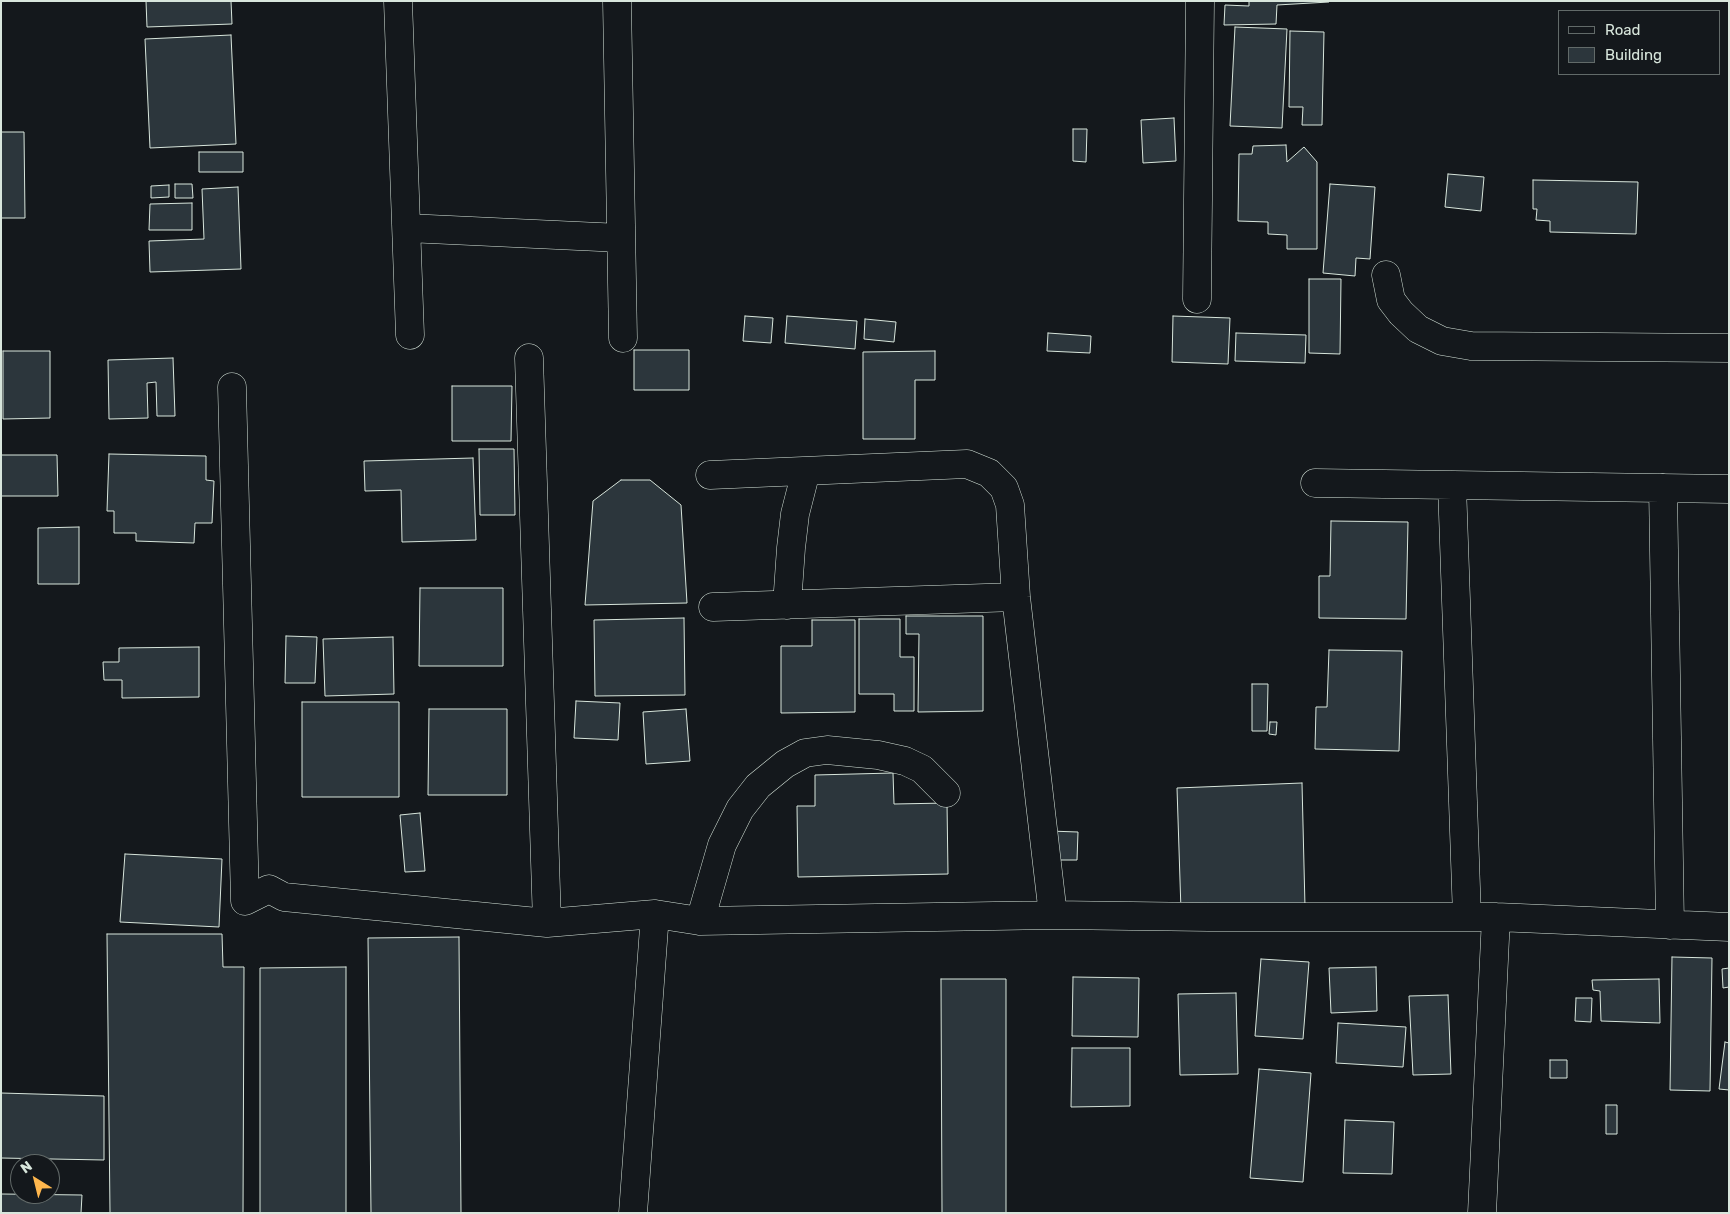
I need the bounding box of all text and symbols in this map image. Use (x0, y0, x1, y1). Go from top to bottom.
legend (1558, 10, 1720, 75)
text: Road (1605, 21, 1641, 39)
text: Building (1605, 46, 1662, 64)
north arrow (10, 1154, 60, 1204)
text: N (17, 1157, 36, 1177)

